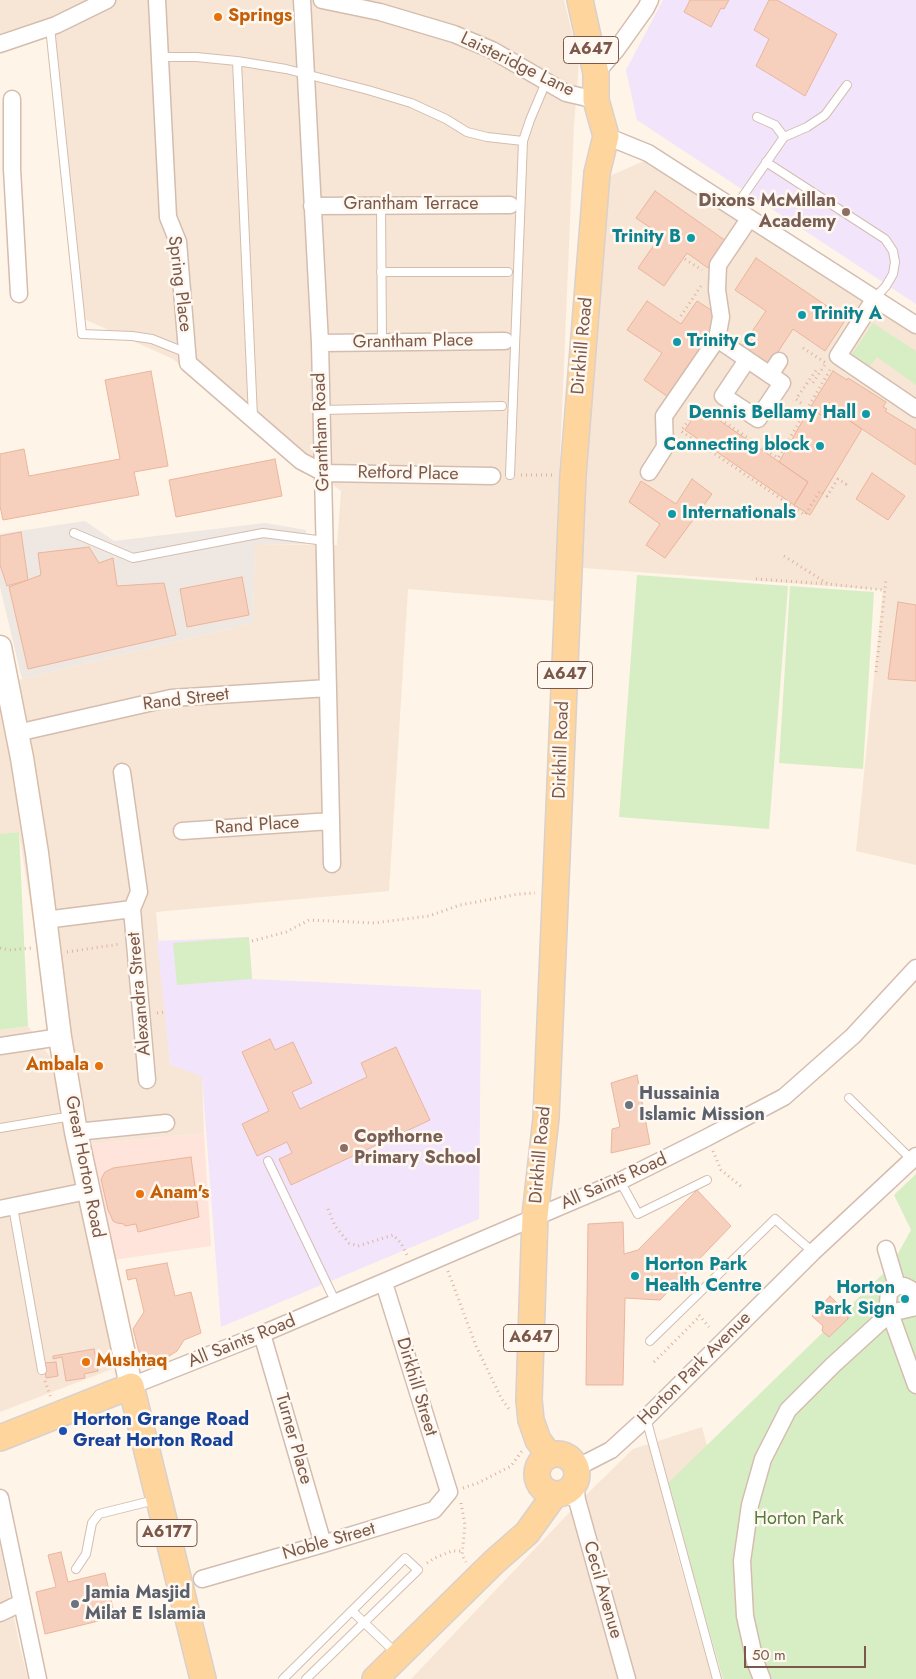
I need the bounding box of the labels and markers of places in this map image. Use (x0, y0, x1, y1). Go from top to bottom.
place label: Springs (228, 6, 292, 28)
marker: Springs (212, 11, 224, 23)
place label: Dixons McMillan Academy (698, 191, 836, 233)
marker: Dixons McMillan Academy (840, 206, 852, 218)
place label: Trinity B (612, 227, 681, 249)
marker: Trinity B (685, 232, 697, 244)
place label: Trinity A (812, 304, 882, 326)
marker: Trinity A (796, 309, 808, 321)
place label: Trinity C (687, 331, 756, 353)
marker: Trinity C (671, 336, 683, 348)
place label: Dennis Bellamy Hall (689, 403, 856, 425)
marker: Dennis Bellamy Hall (860, 408, 872, 420)
place label: Connecting block (664, 435, 810, 457)
marker: Connecting block (814, 440, 826, 452)
place label: Internationals (682, 503, 796, 525)
marker: Internationals (666, 508, 678, 520)
place label: Ambala (26, 1055, 89, 1077)
marker: Ambala (93, 1060, 105, 1072)
place label: Hussainia Islamic Mission (639, 1084, 765, 1126)
marker: Hussainia Islamic Mission (623, 1099, 635, 1111)
place label: Copthorne Primary School (354, 1127, 481, 1170)
marker: Copthorne Primary School (338, 1142, 350, 1154)
place label: Anam's (150, 1183, 209, 1205)
marker: Anam's (134, 1188, 146, 1200)
place label: Horton Park Health Centre (645, 1255, 762, 1298)
marker: Horton Park Health Centre (629, 1270, 641, 1282)
place label: Horton Park Sign (814, 1278, 895, 1320)
marker: Horton Park Sign (899, 1293, 911, 1305)
place label: Mushtaq (96, 1351, 167, 1373)
marker: Mushtaq (80, 1356, 92, 1368)
place label: Horton Grange Road Great Horton Road (73, 1410, 249, 1452)
marker: Horton Grange Road Great Horton Road (57, 1425, 69, 1437)
place label: Jamia Masjid Milat E Islamia (85, 1583, 206, 1626)
marker: Jamia Masjid Milat E Islamia (69, 1598, 81, 1610)

